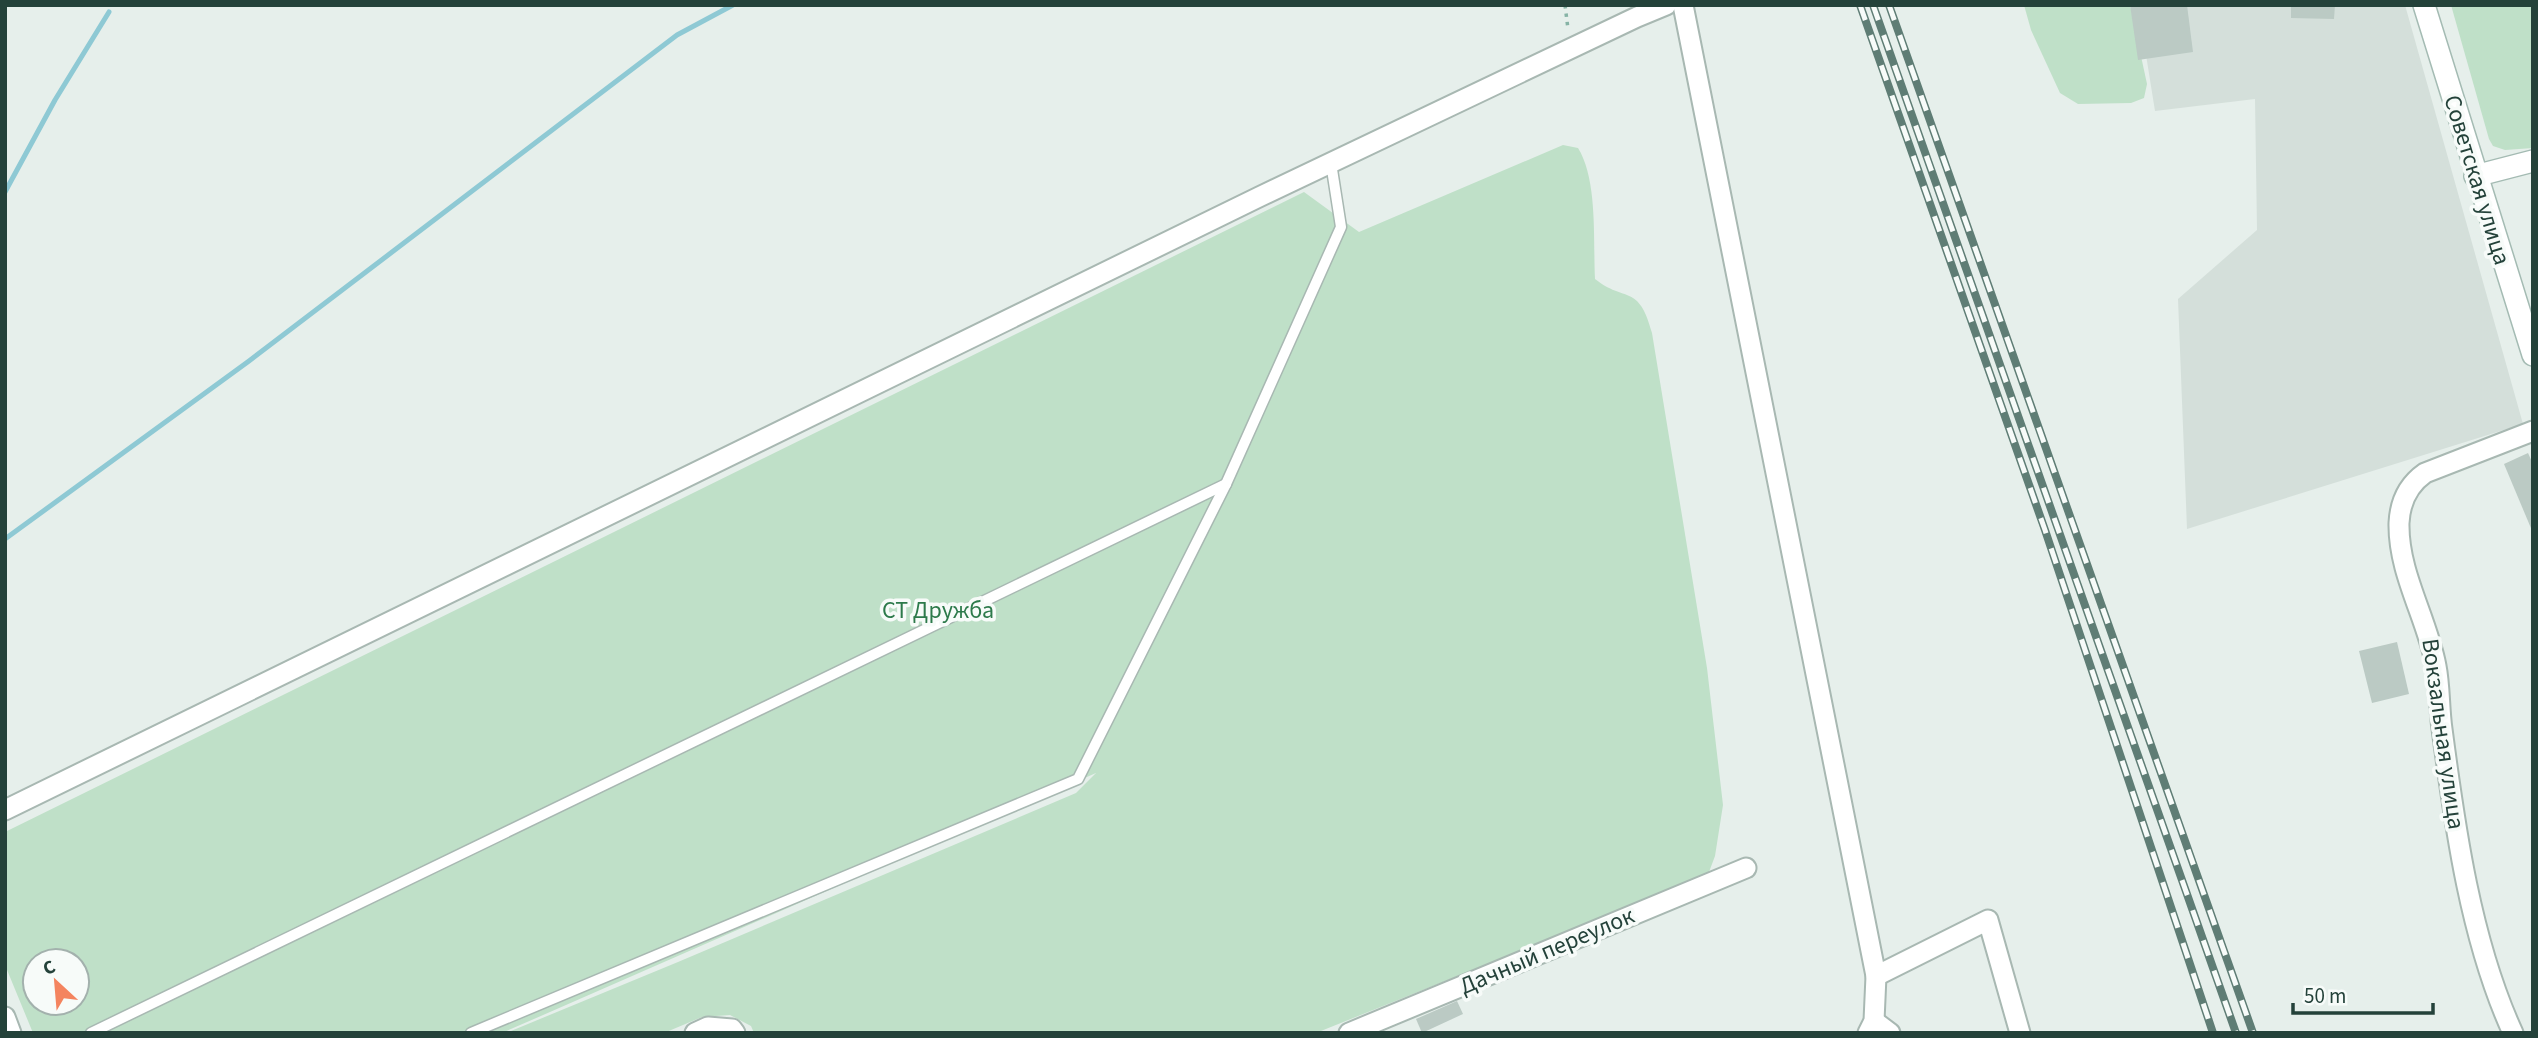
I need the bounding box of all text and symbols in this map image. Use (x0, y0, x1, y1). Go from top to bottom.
street label: Советская улица (2435, 91, 2519, 269)
park label: СТ Дружба (882, 593, 994, 628)
street label: Вокзальная улица (2412, 636, 2474, 832)
street label: Дачный переулок (1454, 898, 1640, 1004)
north arrow (21, 947, 91, 1017)
text: С (38, 954, 60, 983)
scale bar (2293, 972, 2433, 1016)
text: 50 m (2304, 981, 2346, 1011)

